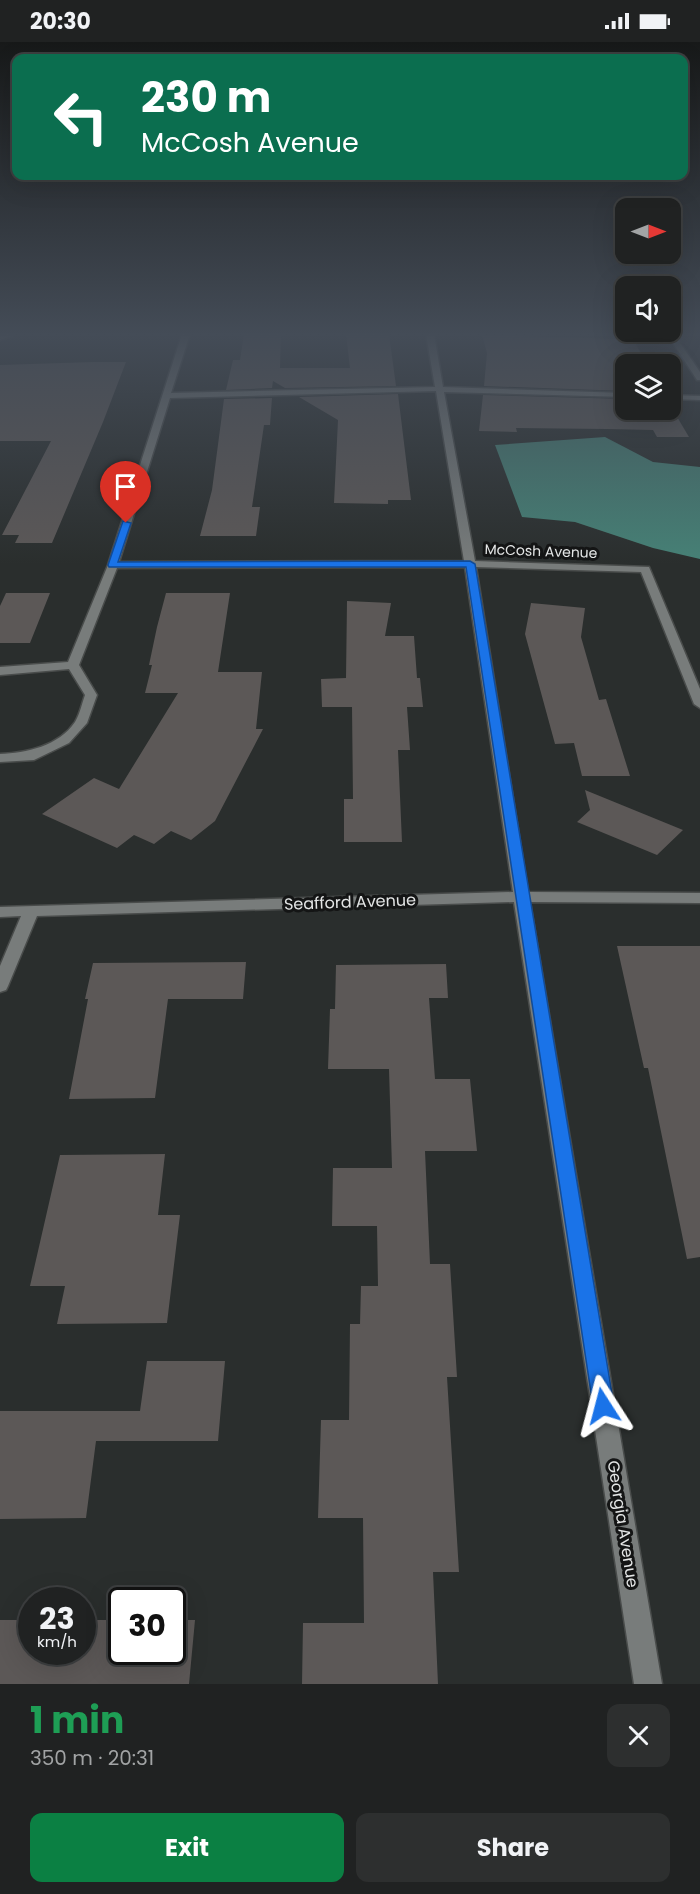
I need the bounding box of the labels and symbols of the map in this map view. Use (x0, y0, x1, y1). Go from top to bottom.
north arrow (615, 198, 681, 264)
pin (100, 461, 151, 523)
street label: McCosh Avenue (484, 539, 598, 563)
street label: Seafford Avenue (284, 888, 416, 916)
position arrow (571, 1374, 635, 1438)
street label: Georgia Avenue (602, 1459, 644, 1589)
speed limit sign: 30 (108, 1587, 186, 1665)

